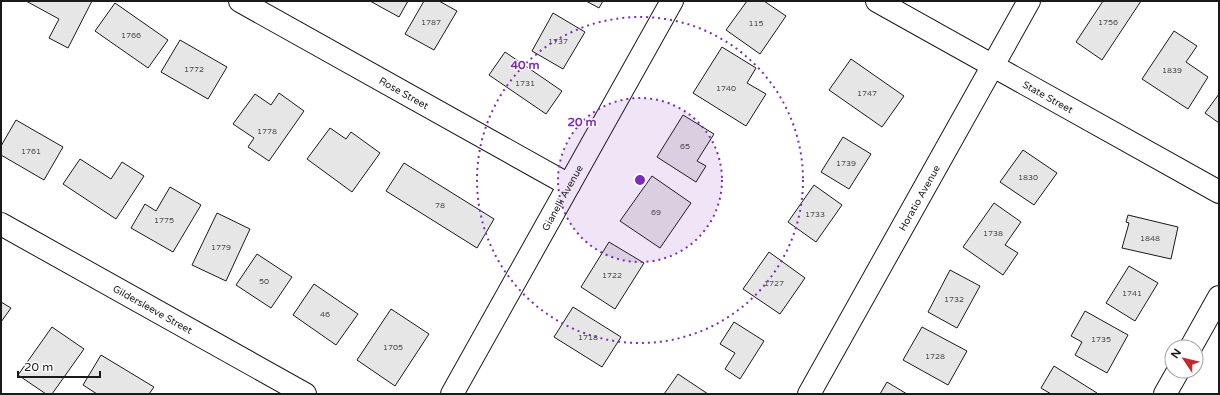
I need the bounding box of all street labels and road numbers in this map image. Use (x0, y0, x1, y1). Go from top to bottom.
street label: Rose Street (377, 75, 431, 112)
street label: State Street (1020, 79, 1075, 116)
street label: Gianelli Avenue (540, 163, 586, 233)
street label: Horatio Avenue (897, 163, 943, 233)
street label: Gildersleeve Street (111, 283, 194, 337)

